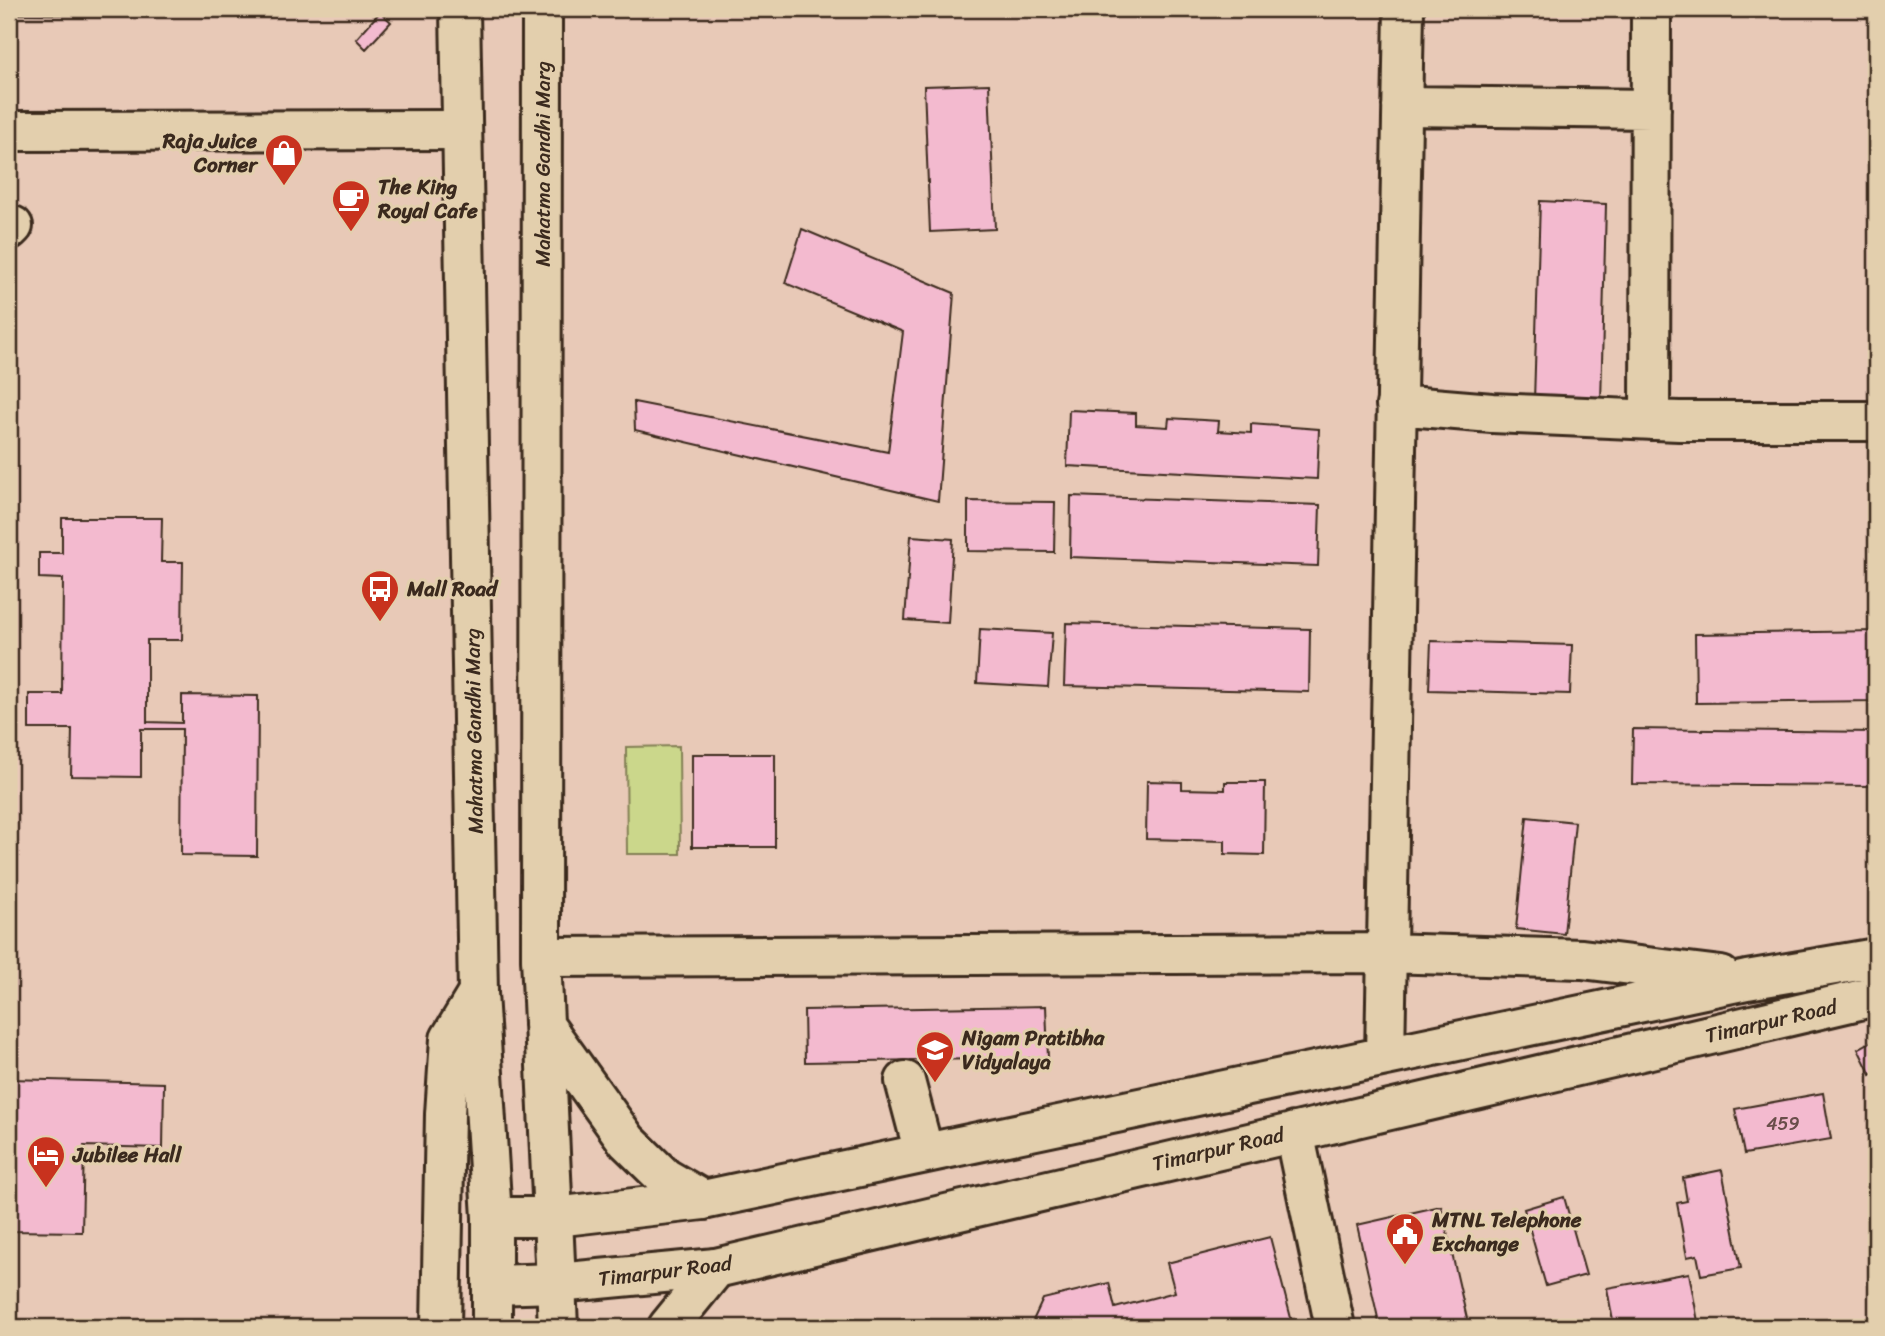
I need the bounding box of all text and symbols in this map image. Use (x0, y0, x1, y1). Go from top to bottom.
street label: Mahatma Gandhi Marg (524, 61, 562, 267)
place label: Raja Juice Corner (162, 122, 258, 184)
shop icon: Raja Juice Corner (263, 132, 305, 187)
place label: The King Royal Cafe (377, 168, 478, 230)
cafe icon: The King Royal Cafe (330, 178, 372, 233)
bus stop icon: Mall Road (359, 568, 401, 623)
place label: Mall Road (406, 570, 499, 608)
street label: Mahatma Gandhi Marg (453, 627, 495, 834)
street label: Timarpur Road (1701, 987, 1843, 1055)
place label: Nigam Pratibha Vidyalaya (961, 1019, 1106, 1081)
school or university icon: Nigam Pratibha Vidyalaya (914, 1029, 956, 1084)
house number: 459 (1766, 1108, 1800, 1140)
street label: Timarpur Road (1148, 1115, 1290, 1183)
hotel icon: Jubilee Hall (25, 1134, 67, 1189)
place label: Jubilee Hall (72, 1136, 182, 1174)
place label: MTNL Telephone Exchange (1431, 1201, 1582, 1263)
public building icon: MTNL Telephone Exchange (1384, 1211, 1426, 1266)
street label: Timarpur Road (596, 1244, 736, 1298)

